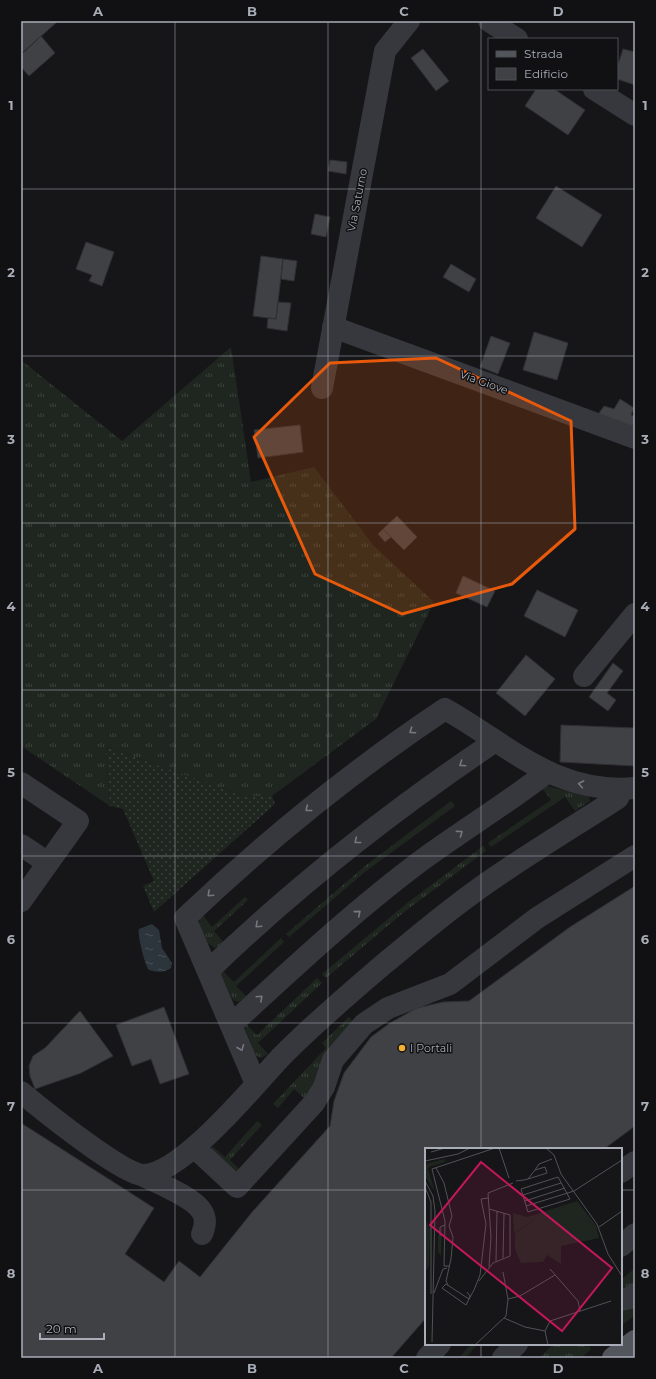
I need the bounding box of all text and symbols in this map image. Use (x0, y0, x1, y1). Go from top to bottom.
text: A (92, 3, 104, 19)
text: B (247, 3, 257, 19)
text: C (399, 3, 409, 19)
text: D (553, 3, 564, 19)
legend (488, 38, 618, 90)
text: Strada (524, 46, 563, 61)
text: Edificio (524, 66, 568, 81)
text: 1 (8, 97, 14, 113)
text: 1 (642, 97, 648, 113)
street label: Via Saturno (344, 167, 370, 233)
text: 2 (7, 264, 15, 280)
text: 2 (641, 264, 649, 280)
street label: Via Giove (458, 367, 510, 397)
text: 3 (6, 431, 15, 447)
text: 3 (640, 431, 649, 447)
text: 4 (7, 598, 16, 614)
text: 4 (641, 598, 650, 614)
one-way arrow (409, 726, 416, 734)
one-way arrow (459, 759, 466, 766)
text: 5 (7, 764, 15, 780)
text: 5 (641, 764, 649, 780)
one-way arrow (578, 780, 584, 788)
one-way arrow (306, 805, 313, 812)
one-way arrow (456, 830, 463, 838)
one-way arrow (355, 837, 362, 844)
one-way arrow (207, 889, 215, 897)
one-way arrow (353, 910, 360, 917)
one-way arrow (255, 920, 263, 928)
text: 6 (7, 931, 16, 947)
text: 6 (641, 931, 650, 947)
one-way arrow (255, 996, 263, 1003)
place label: I Portali (410, 1041, 452, 1055)
marker: I Portali (397, 1043, 407, 1053)
one-way arrow (236, 1044, 244, 1052)
text: 7 (7, 1098, 15, 1114)
text: 7 (641, 1098, 649, 1114)
inset map (425, 1148, 622, 1345)
text: 8 (7, 1265, 16, 1281)
text: 8 (641, 1265, 650, 1281)
scale bar (40, 1315, 104, 1341)
text: 20 m (46, 1321, 77, 1336)
text: A (92, 1360, 104, 1376)
text: B (247, 1360, 257, 1376)
text: C (399, 1360, 409, 1376)
text: D (553, 1360, 564, 1376)

